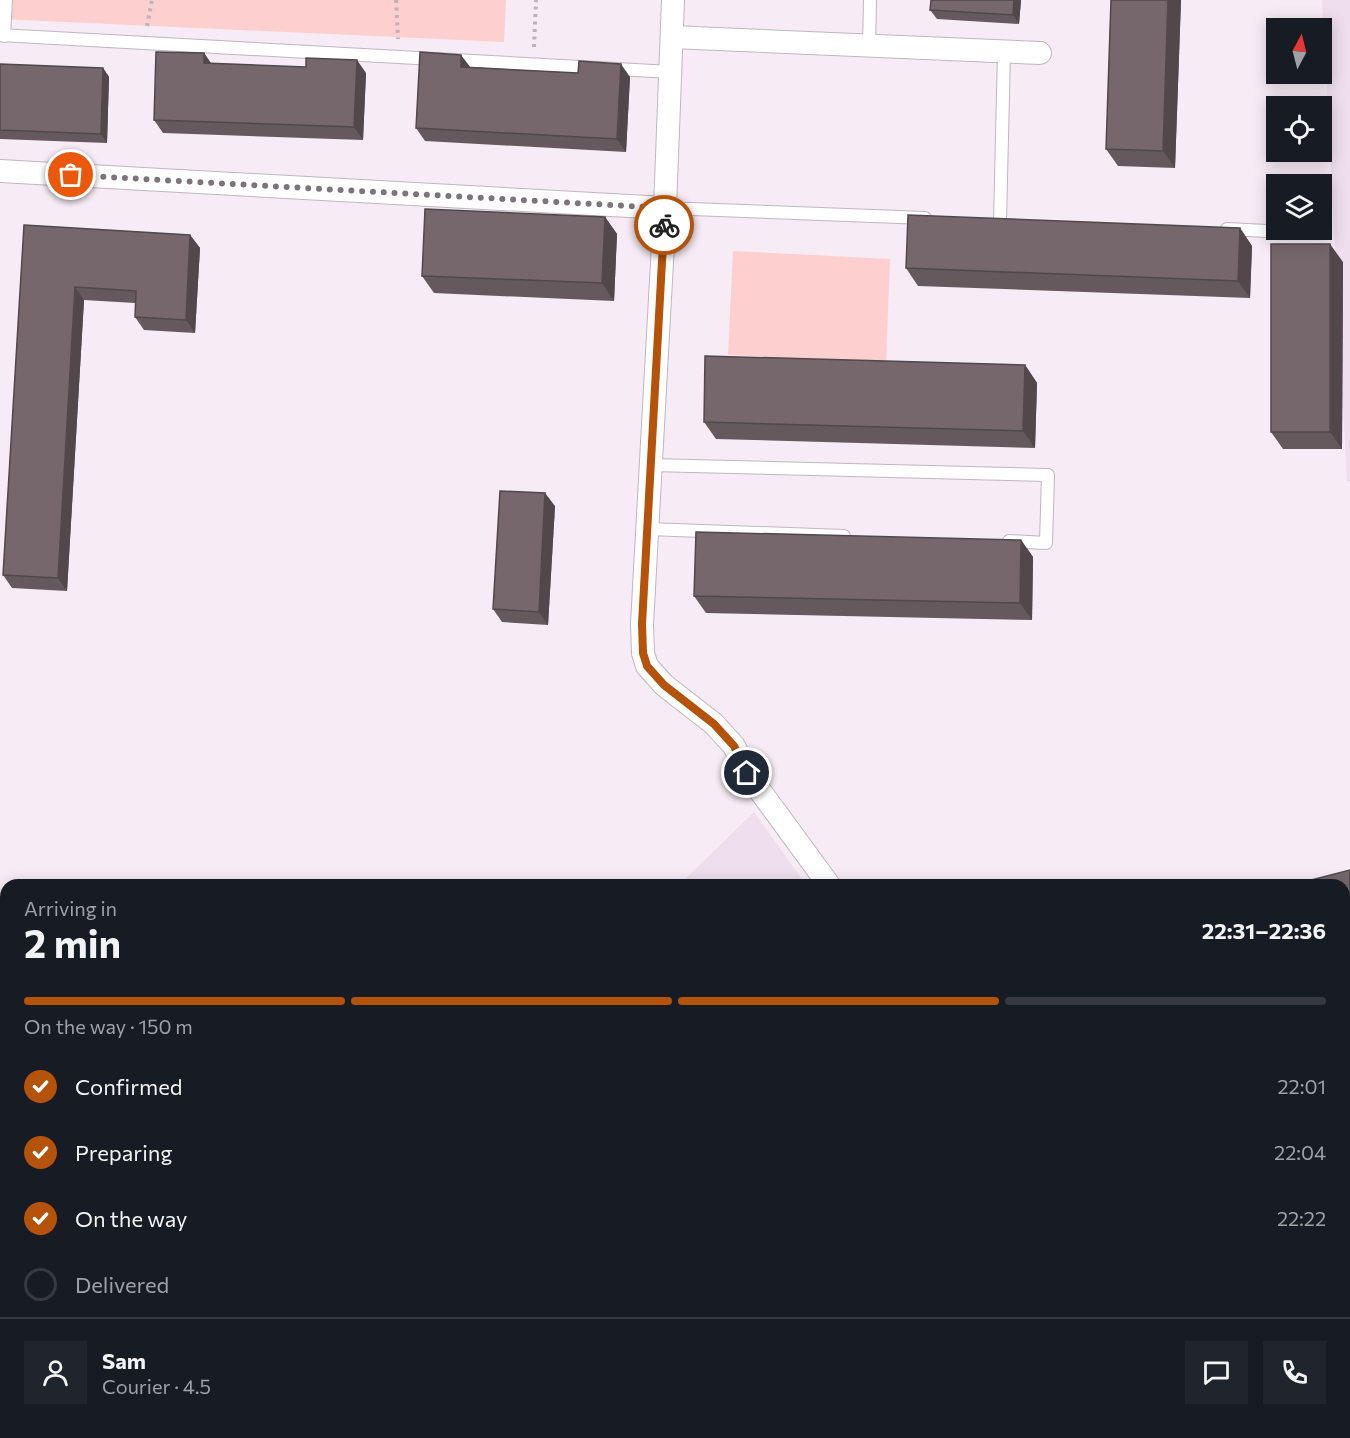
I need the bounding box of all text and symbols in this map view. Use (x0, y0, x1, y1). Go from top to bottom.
north arrow (1266, 18, 1332, 84)
map controls (1266, 18, 1332, 240)
button: locate (1266, 96, 1332, 162)
pin (45, 149, 96, 200)
icon: bag (54, 158, 87, 191)
button: layers (1266, 174, 1332, 240)
courier (634, 195, 694, 255)
icon: bike (648, 209, 681, 242)
pin (721, 747, 772, 798)
icon: home (730, 756, 763, 789)
text: Arriving in (24, 896, 117, 920)
text: 22:31–22:36 (1202, 917, 1326, 944)
text: 2 min (24, 918, 121, 966)
text: On the way · 150 m (24, 1014, 193, 1038)
icon: check (24, 1070, 57, 1103)
text: Confirmed (75, 1073, 182, 1100)
text: 22:01 (1278, 1074, 1326, 1098)
icon: check (24, 1136, 57, 1169)
text: Preparing (75, 1139, 172, 1166)
text: 22:04 (1274, 1140, 1326, 1164)
icon: check (24, 1202, 57, 1235)
text: On the way (75, 1205, 187, 1232)
text: 22:22 (1277, 1206, 1326, 1230)
text: Delivered (75, 1271, 169, 1298)
button: person (24, 1341, 87, 1404)
button: chat (1185, 1341, 1248, 1404)
button: phone (1263, 1341, 1326, 1404)
text: Sam (102, 1347, 146, 1374)
text: Courier · 4.5 (102, 1374, 211, 1398)

